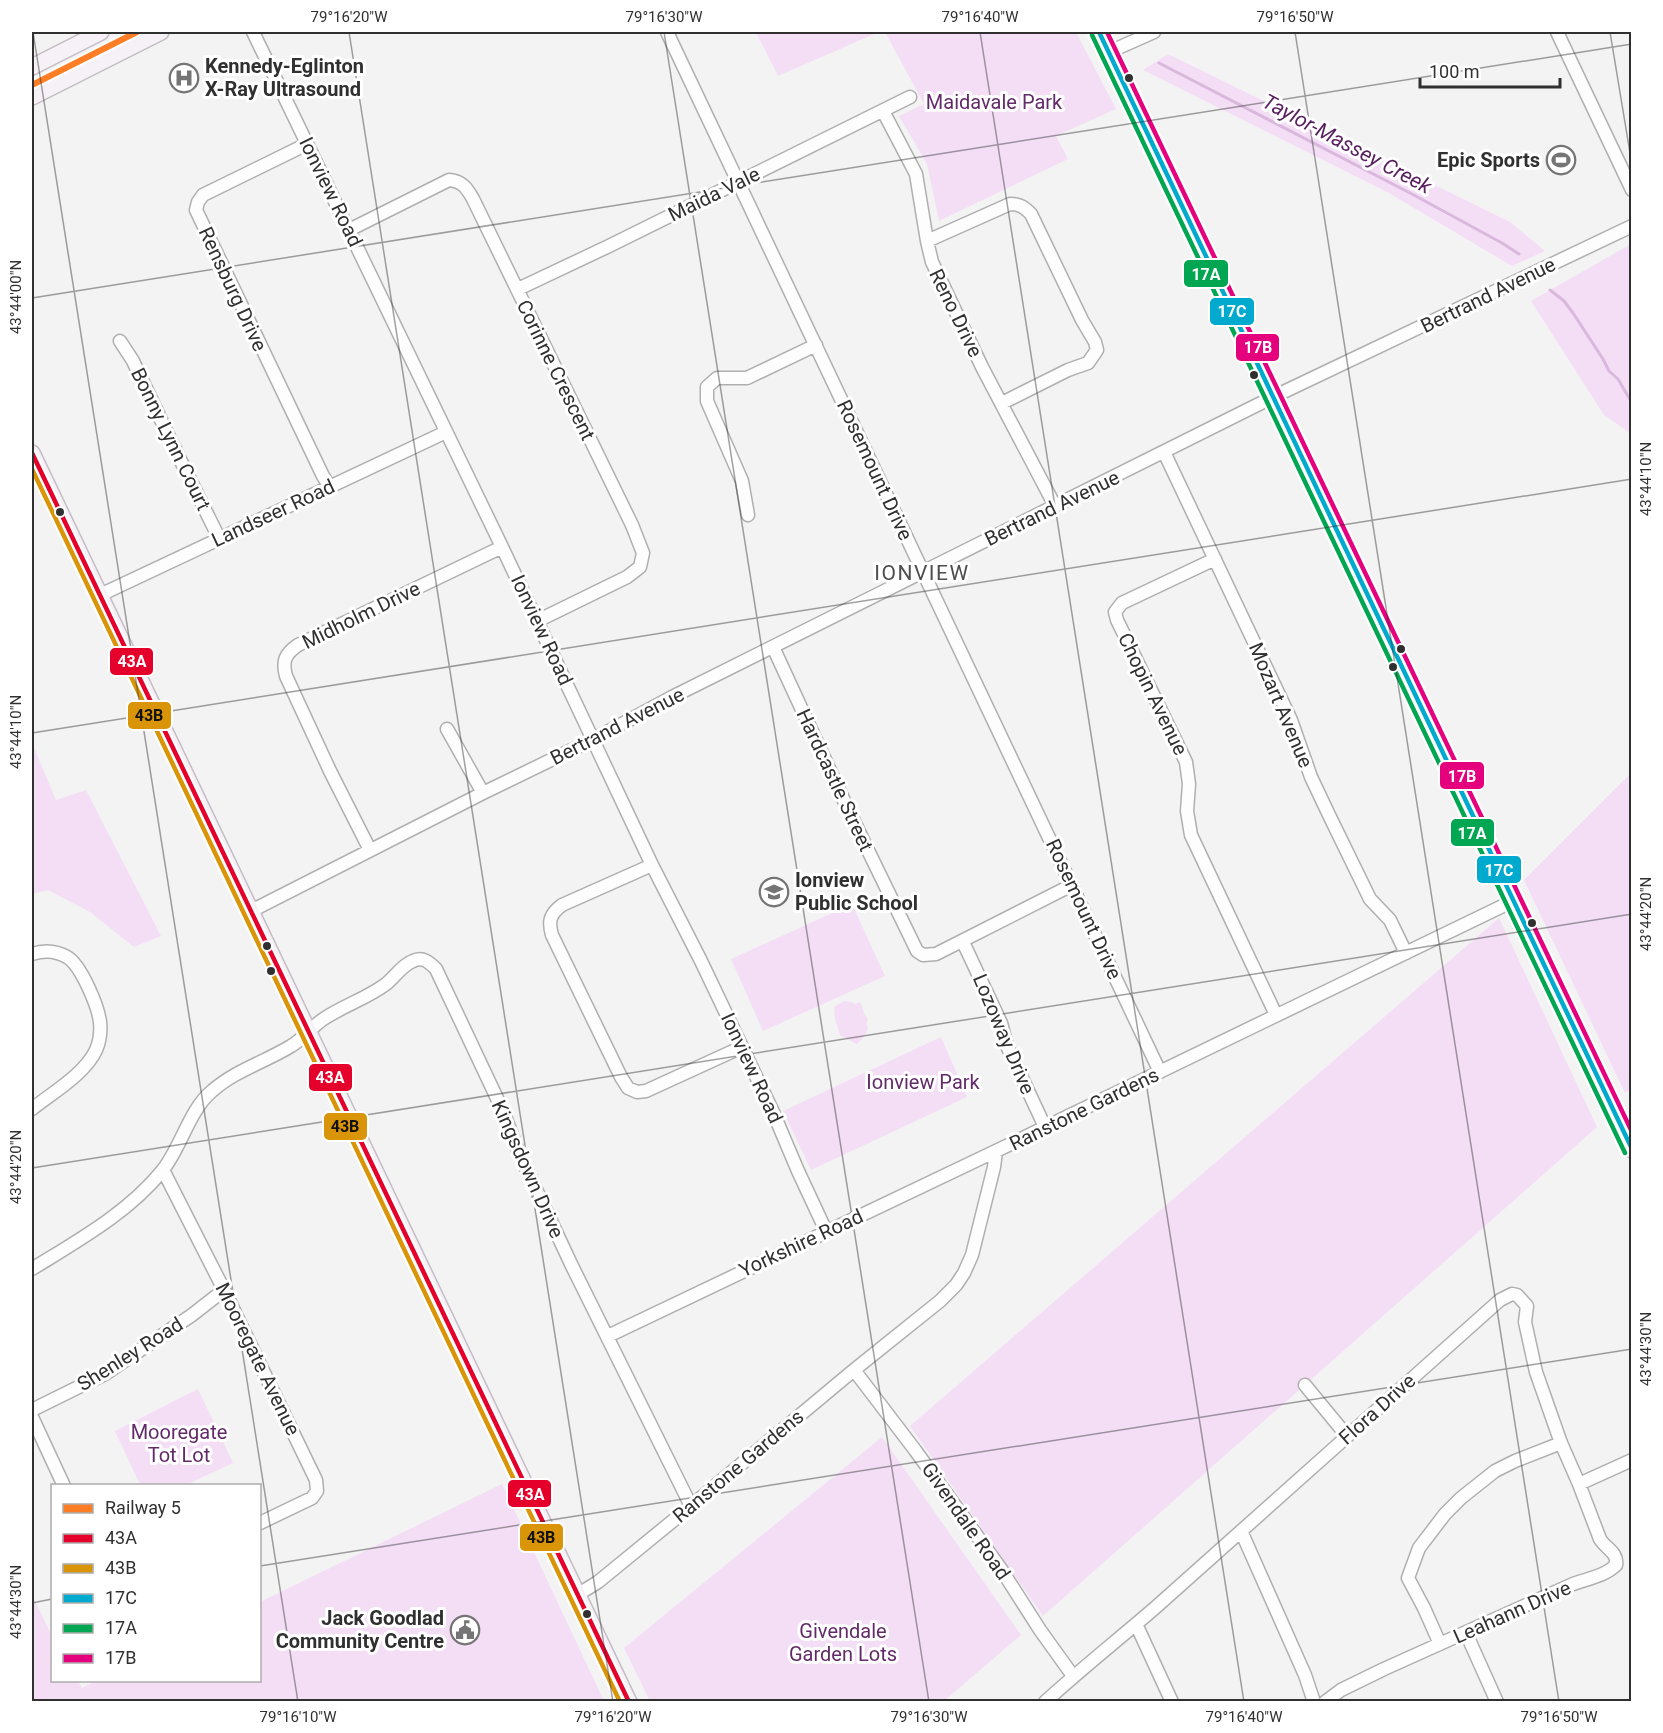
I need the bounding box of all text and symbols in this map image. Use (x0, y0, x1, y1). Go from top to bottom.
text: 79°16'20"W (311, 8, 387, 26)
text: 79°16'30"W (626, 8, 702, 26)
text: 79°16'40"W (942, 8, 1018, 26)
text: 79°16'50"W (1257, 8, 1333, 26)
scale bar (1420, 51, 1560, 89)
place label: Kennedy-Eglinton X-Ray Ultrasound (205, 54, 364, 101)
text: 100 m (1429, 61, 1480, 82)
hospital icon: Kennedy-Eglinton X-Ray Ultrasound (168, 62, 200, 94)
unlabelled marker (1123, 72, 1135, 84)
water label: Taylor-Massey Creek (1258, 89, 1436, 199)
park label: Maidavale Park (926, 90, 1063, 114)
street label: Ionview Road (294, 133, 368, 251)
sports icon: Epic Sports (1545, 144, 1577, 176)
place label: Epic Sports (1437, 148, 1540, 172)
street label: Maida Vale (664, 162, 764, 226)
street label: Rensburg Drive (194, 223, 272, 355)
street label: Bertrand Avenue (1417, 252, 1559, 338)
line badge: 17A (1183, 259, 1229, 288)
text: 43°44'00"N (7, 260, 25, 334)
street label: Reno Drive (924, 265, 988, 361)
text: 17A (1191, 265, 1221, 284)
street label: Corinne Crescent (512, 296, 600, 444)
line badge: 17C (1209, 297, 1255, 326)
text: 17C (1218, 302, 1246, 321)
line badge: 17B (1235, 333, 1280, 362)
text: 17B (1244, 338, 1272, 357)
street label: Bonny Lynn Court (126, 364, 216, 514)
unlabelled marker (1248, 369, 1260, 381)
street label: Rosemount Drive (832, 396, 918, 544)
text: 43°44'10"N (1637, 442, 1655, 516)
street label: Bertrand Avenue (981, 465, 1123, 551)
street label: Landseer Road (208, 474, 338, 552)
unlabelled marker (54, 506, 66, 518)
district label: IONVIEW (874, 561, 970, 585)
street label: Ionview Road (506, 571, 578, 689)
street label: Midholm Drive (298, 576, 424, 654)
street label: Chopin Avenue (1113, 629, 1193, 759)
street label: Mozart Avenue (1244, 639, 1318, 771)
unlabelled marker (1395, 643, 1407, 655)
line badge: 43A (109, 647, 154, 676)
text: 43A (117, 652, 147, 671)
unlabelled marker (1387, 661, 1399, 673)
street label: Bertrand Avenue (546, 682, 688, 770)
text: 43°44'10"N (7, 695, 25, 769)
line badge: 43B (127, 701, 172, 730)
street label: Hardcastle Street (791, 705, 879, 855)
text: 43B (135, 706, 163, 725)
line badge: 17B (1439, 761, 1485, 790)
text: 17B (1448, 767, 1476, 786)
line badge: 17A (1450, 818, 1495, 847)
text: 17A (1457, 824, 1487, 843)
street label: Rosemount Drive (1041, 835, 1127, 983)
line badge: 17C (1476, 855, 1522, 884)
text: 17C (1485, 861, 1513, 880)
place label: Ionview Public School (795, 868, 918, 915)
school or university icon: Ionview Public School (758, 876, 790, 908)
text: 43°44'20"N (1637, 877, 1655, 951)
unlabelled marker (1526, 917, 1538, 929)
unlabelled marker (261, 940, 273, 952)
unlabelled marker (265, 965, 277, 977)
street label: Lozoway Drive (968, 970, 1040, 1098)
street label: Ionview Road (716, 1009, 788, 1127)
street label: Ranstone Gardens (1005, 1062, 1163, 1156)
line badge: 43A (308, 1063, 353, 1092)
text: 43A (315, 1068, 345, 1087)
park label: Ionview Park (866, 1070, 981, 1094)
street label: Kingsdown Drive (487, 1096, 569, 1242)
line badge: 43B (323, 1112, 368, 1141)
text: 43B (331, 1117, 359, 1136)
text: 43°44'20"N (7, 1130, 25, 1204)
street label: Yorkshire Road (735, 1204, 867, 1282)
street label: Mooregate Avenue (211, 1279, 305, 1439)
street label: Shenley Road (73, 1312, 187, 1396)
text: 43°44'30"N (1637, 1312, 1655, 1386)
street label: Flora Drive (1334, 1368, 1420, 1450)
street label: Ranstone Gardens (668, 1404, 808, 1528)
park label: Mooregate Tot Lot (131, 1420, 227, 1467)
street label: Givendale Road (917, 1458, 1015, 1584)
line badge: 43A (507, 1479, 552, 1508)
legend (51, 1484, 261, 1682)
text: 43A (515, 1485, 545, 1504)
text: Railway 5 (105, 1497, 181, 1518)
line badge: 43B (519, 1523, 564, 1552)
text: 43A (105, 1527, 137, 1548)
text: 43B (527, 1528, 555, 1547)
text: 43B (105, 1557, 136, 1578)
text: 43°44'30"N (7, 1565, 25, 1639)
street label: Leahann Drive (1450, 1575, 1574, 1649)
text: 17C (105, 1587, 137, 1608)
place label: Jack Goodlad Community Centre (276, 1606, 444, 1653)
unlabelled marker (581, 1608, 593, 1620)
public building icon: Jack Goodlad Community Centre (449, 1614, 481, 1646)
text: 17A (105, 1617, 137, 1638)
park label: Givendale Garden Lots (789, 1619, 897, 1666)
text: 17B (105, 1647, 136, 1668)
text: 79°16'10"W (260, 1708, 336, 1726)
text: 79°16'20"W (575, 1708, 651, 1726)
text: 79°16'30"W (891, 1708, 967, 1726)
text: 79°16'40"W (1206, 1708, 1282, 1726)
text: 79°16'50"W (1521, 1708, 1597, 1726)

